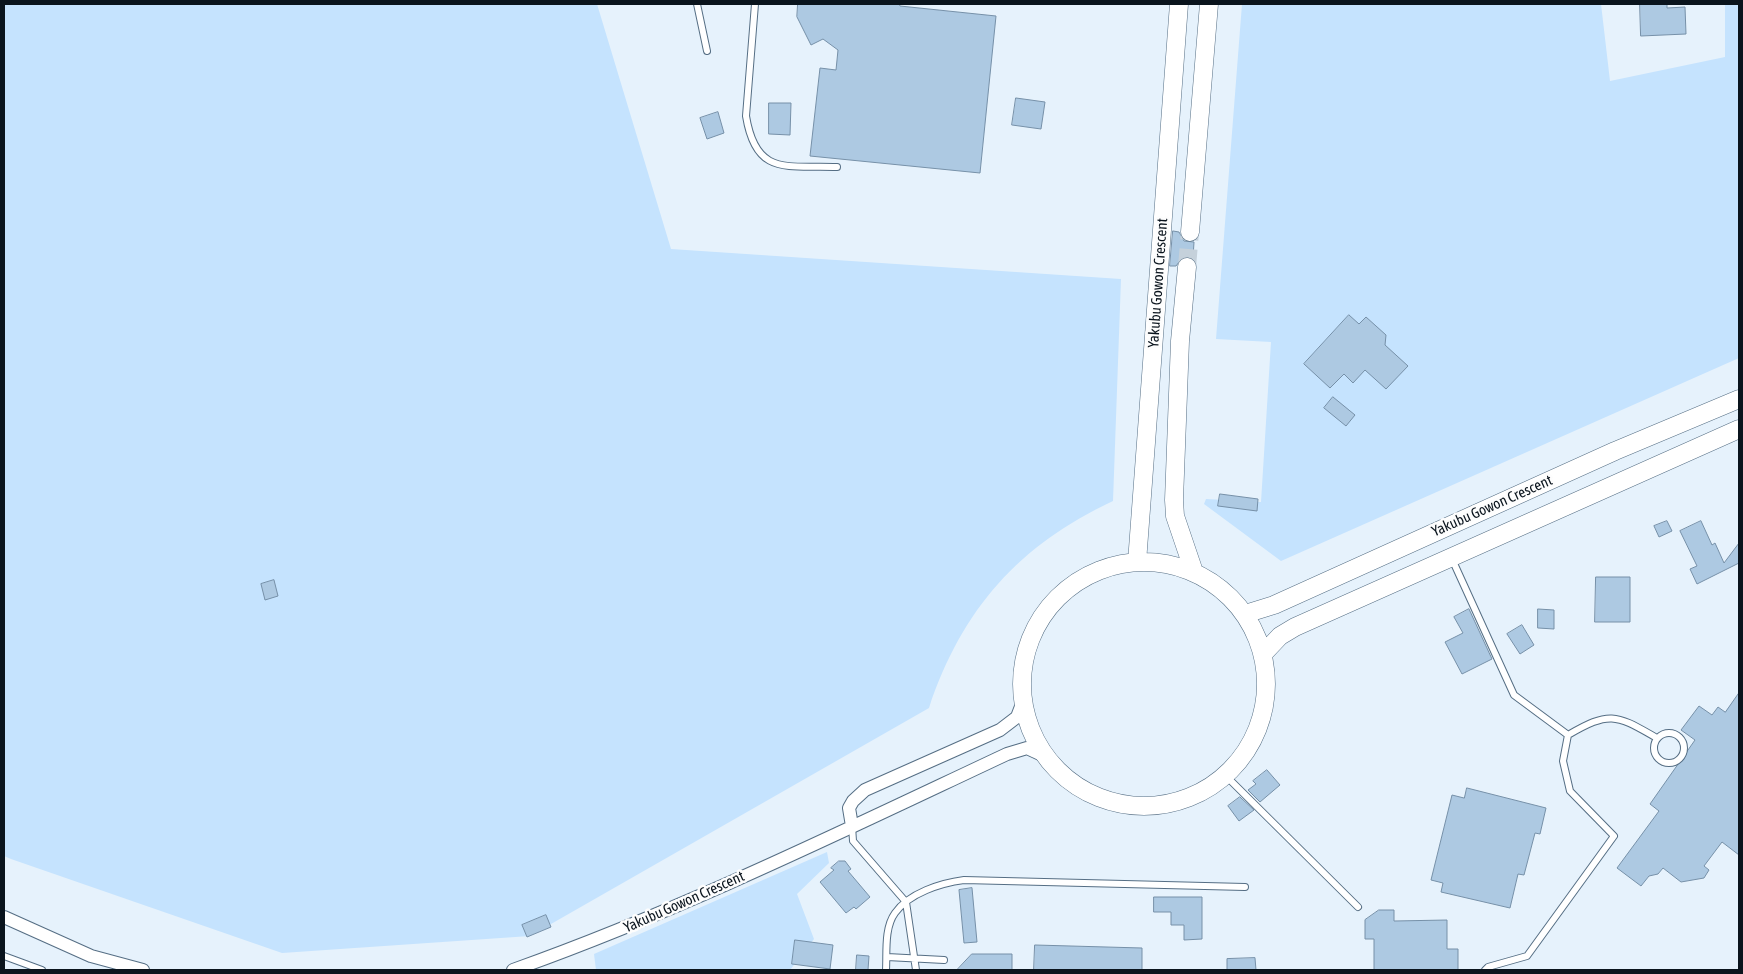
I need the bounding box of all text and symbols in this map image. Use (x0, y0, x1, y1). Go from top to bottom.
street label: Yakubu Gowon Crescent (1144, 217, 1172, 349)
street label: Yakubu Gowon Crescent (1429, 471, 1555, 541)
street label: Yakubu Gowon Crescent (621, 867, 747, 937)

